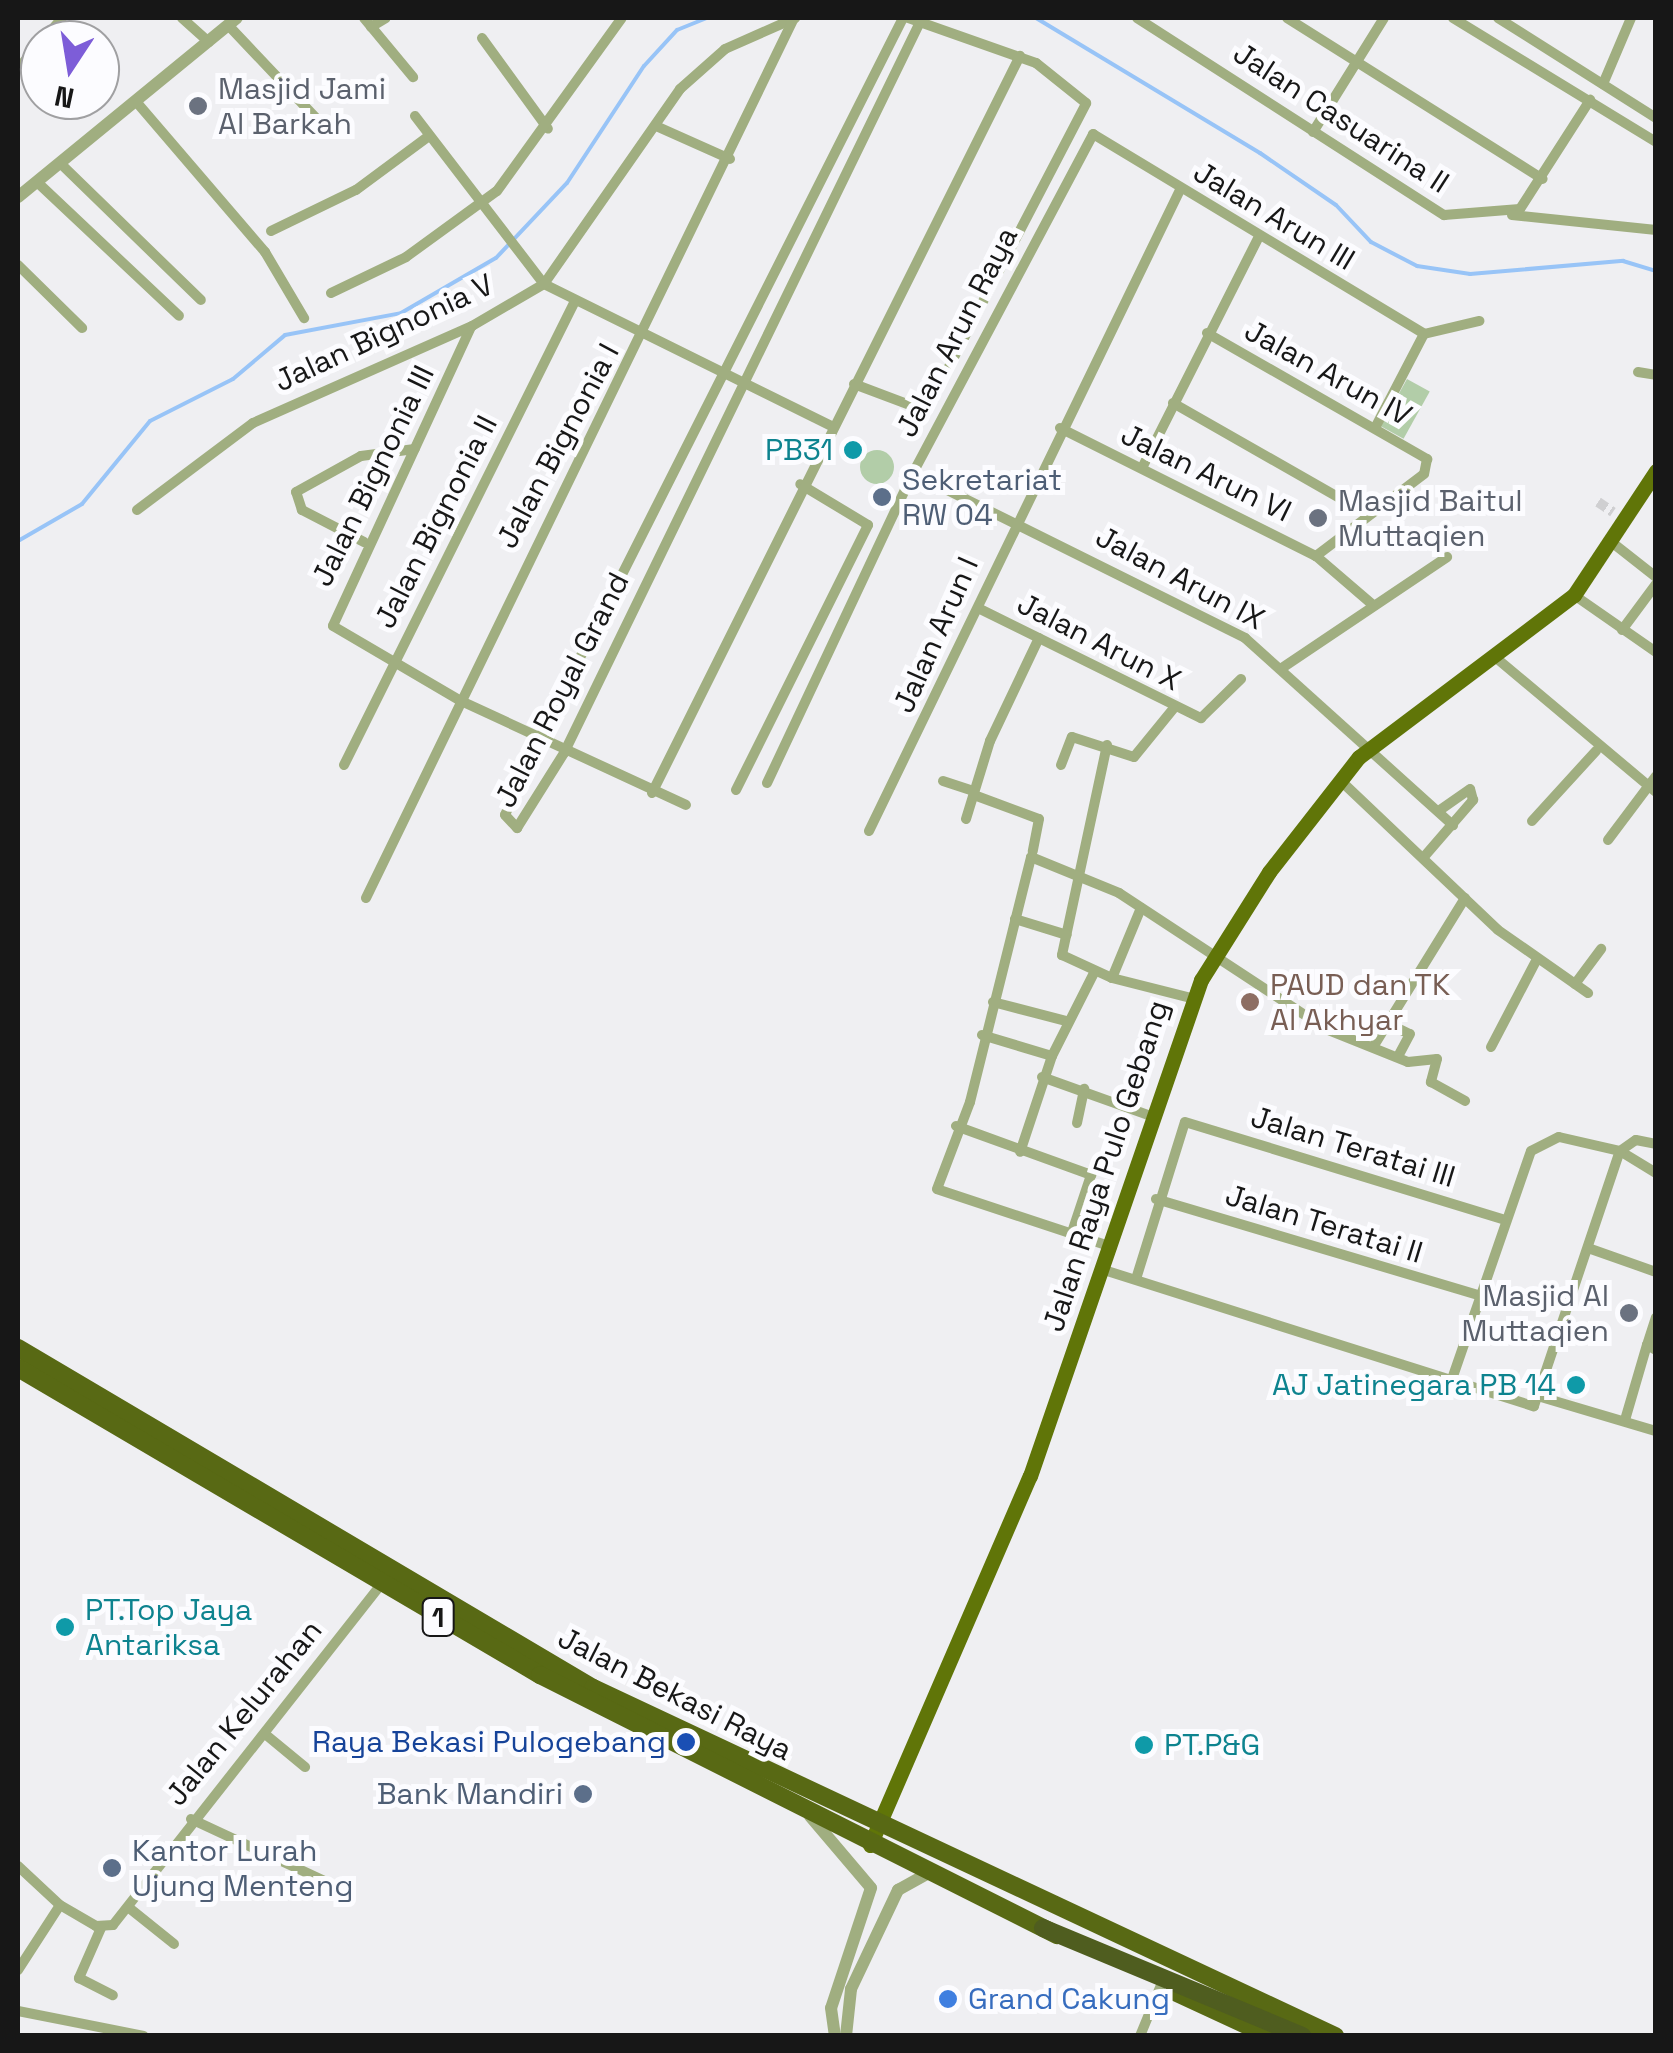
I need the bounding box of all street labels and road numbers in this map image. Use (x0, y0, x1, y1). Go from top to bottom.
street label: Jalan Casuarina II (1227, 35, 1455, 201)
street label: Jalan Arun III (1187, 154, 1361, 278)
street label: Jalan Arun Raya (889, 221, 1025, 443)
street label: Jalan Bignonia V (269, 266, 499, 400)
street label: Jalan Arun IV (1238, 312, 1418, 434)
street label: Jalan Bignonia I (489, 338, 627, 554)
street label: Jalan Bignonia III (304, 360, 442, 592)
street label: Jalan Bignonia II (367, 410, 505, 634)
street label: Jalan Arun VI (1115, 416, 1297, 530)
street label: Jalan Arun IX (1089, 518, 1271, 638)
street label: Jalan Arun I (886, 551, 986, 719)
street label: Jalan Royal Grand (487, 567, 637, 813)
street label: Jalan Arun X (1011, 585, 1187, 699)
street label: Jalan Raya Pulo Gebang (1035, 996, 1177, 1336)
street label: Jalan Teratai III (1246, 1099, 1460, 1195)
street label: Jalan Teratai II (1221, 1177, 1427, 1271)
road number: 1 (420, 1594, 456, 1640)
street label: Jalan Kelurahan (158, 1613, 330, 1813)
street label: Jalan Bekasi Raya (552, 1619, 798, 1769)

